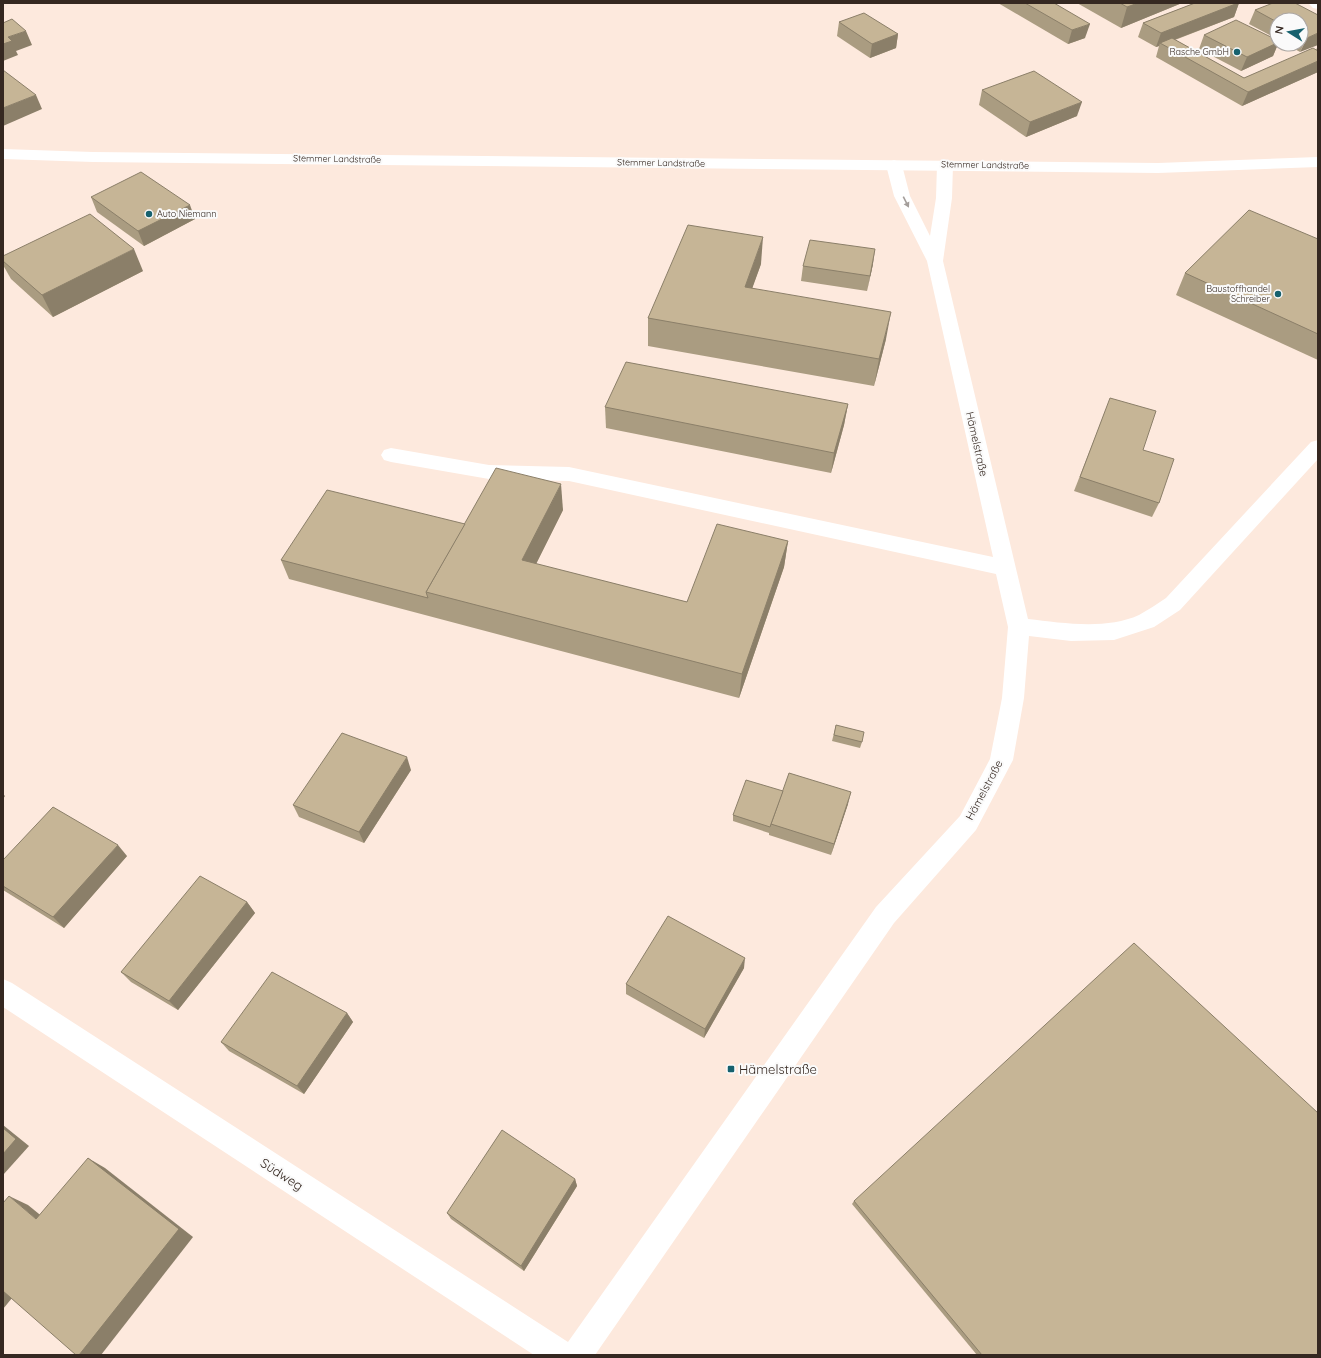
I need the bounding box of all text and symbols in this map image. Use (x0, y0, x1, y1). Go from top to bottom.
north arrow (1269, 12, 1309, 52)
text: N (1272, 25, 1287, 35)
place label: Rasche GmbH (1170, 46, 1229, 57)
marker: Rasche GmbH (1232, 47, 1242, 57)
street label: Stemmer Landstraße (293, 152, 381, 165)
street label: Stemmer Landstraße (617, 156, 705, 169)
street label: Stemmer Landstraße (941, 158, 1029, 171)
one-way arrow (902, 196, 909, 208)
place label: Auto Niemann (157, 208, 216, 219)
marker: Auto Niemann (144, 209, 154, 219)
place label: Baustoffhandel Schreiber (1206, 283, 1271, 304)
marker: Baustoffhandel Schreiber (1273, 289, 1283, 299)
street label: Hämelstraße (963, 410, 991, 478)
street label: Hämelstraße (962, 758, 1006, 822)
place label: Hämelstraße (739, 1061, 817, 1077)
marker: Hämelstraße (726, 1064, 736, 1074)
street label: Südweg (258, 1154, 306, 1194)

